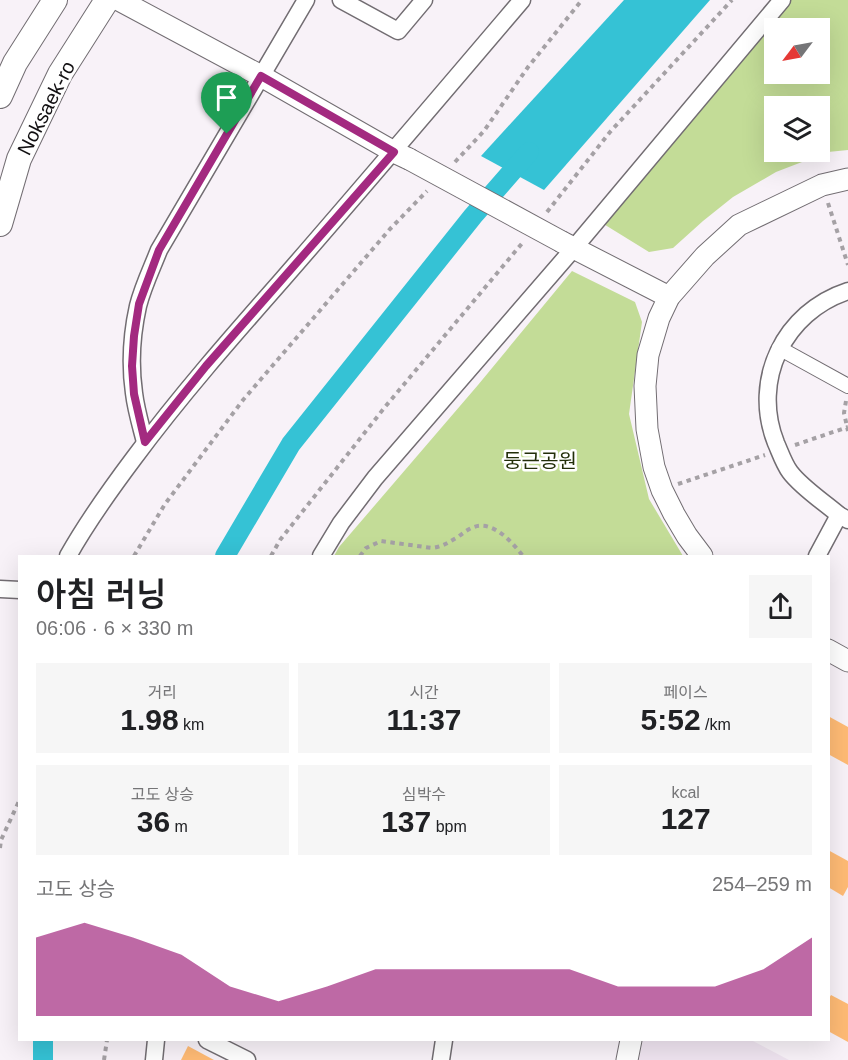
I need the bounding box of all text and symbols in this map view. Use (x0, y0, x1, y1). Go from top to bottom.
north arrow (764, 18, 830, 84)
map controls (764, 18, 830, 162)
street label: Noksaek-ro (13, 57, 79, 159)
pin (201, 72, 252, 134)
icon: arrive (210, 81, 243, 114)
button: layers (764, 96, 830, 162)
park label: 둥근공원 (503, 450, 577, 472)
button: share (749, 575, 812, 638)
text: 아침 러닝 (36, 576, 167, 613)
text: 06:06 · 6 × 330 m (36, 617, 193, 639)
text: 거리 (148, 684, 177, 701)
text: 시간 (409, 684, 439, 701)
text: 페이스 (664, 684, 708, 701)
text: 1.98 (120, 703, 179, 736)
text: 11:37 (386, 703, 462, 736)
text: 5:52 (641, 703, 701, 736)
text: km (179, 716, 204, 733)
text: /km (701, 716, 731, 733)
text: kcal (671, 784, 700, 801)
text: 고도 상승 (131, 786, 194, 803)
text: 심박수 (402, 786, 446, 803)
text: 127 (661, 802, 711, 835)
text: 36 (137, 805, 170, 838)
text: 137 (381, 805, 431, 838)
text: m (170, 818, 188, 835)
text: bpm (431, 818, 467, 835)
text: 254–259 m (712, 873, 812, 895)
text: 고도 상승 (36, 878, 115, 900)

